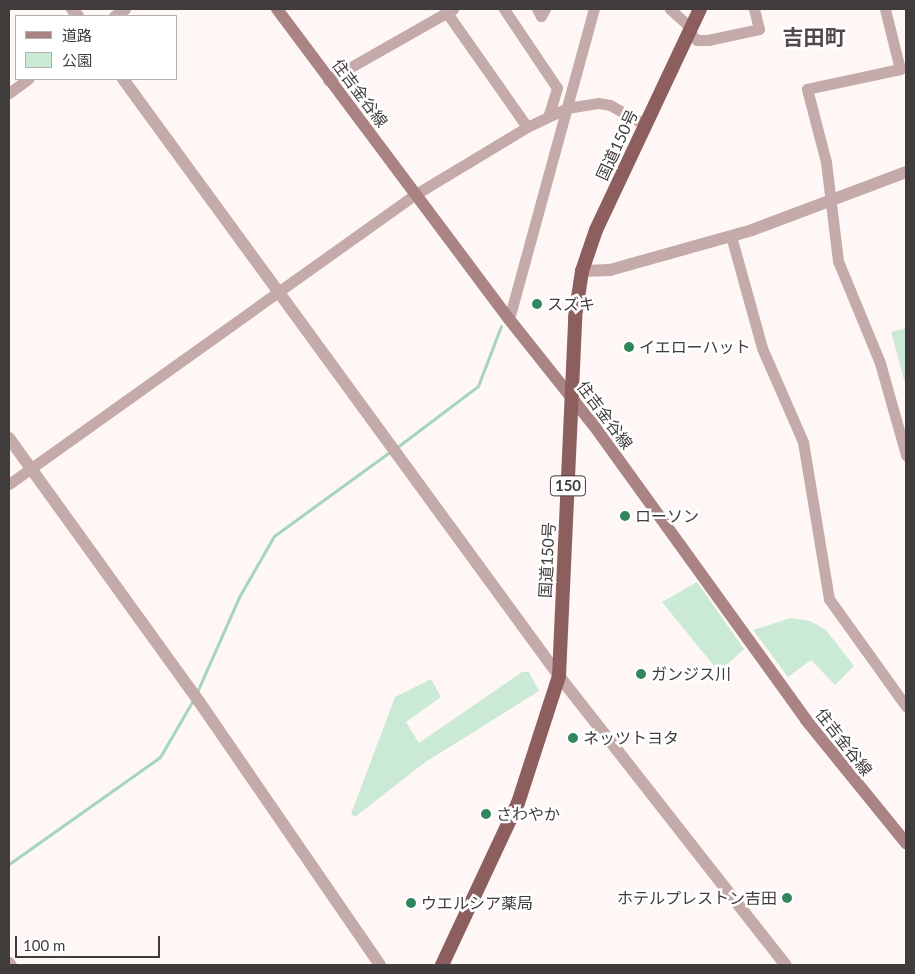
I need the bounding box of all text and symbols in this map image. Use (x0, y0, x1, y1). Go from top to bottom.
legend (15, 15, 178, 80)
district label: 吉田町 (783, 24, 845, 50)
text: 道路 (62, 26, 92, 44)
text: 公園 (62, 51, 92, 69)
street label: 住吉金谷線 (328, 55, 392, 131)
street label: 国道150号 (592, 107, 642, 183)
place label: スズキ (547, 294, 595, 314)
marker: スズキ (531, 298, 543, 310)
place label: イエローハット (639, 337, 751, 357)
marker: イエローハット (623, 341, 635, 353)
street label: 住吉金谷線 (573, 377, 637, 453)
road number: 150 (549, 474, 587, 498)
place label: ローソン (635, 506, 699, 526)
marker: ローソン (619, 510, 631, 522)
street label: 国道150号 (535, 522, 559, 598)
place label: ガンジス川 (651, 664, 731, 684)
marker: ガンジス川 (635, 668, 647, 680)
street label: 住吉金谷線 (812, 705, 876, 779)
place label: ネッツトヨタ (583, 728, 679, 748)
marker: ネッツトヨタ (567, 732, 579, 744)
place label: さわやか (496, 804, 560, 824)
marker: さわやか (480, 808, 492, 820)
place label: ホテルプレストン吉田 (617, 888, 777, 908)
marker: ホテルプレストン吉田 (781, 892, 793, 904)
place label: ウエルシア薬局 (421, 893, 533, 913)
marker: ウエルシア薬局 (405, 897, 417, 909)
scale bar (18, 926, 162, 958)
text: 100 m (23, 936, 65, 954)

